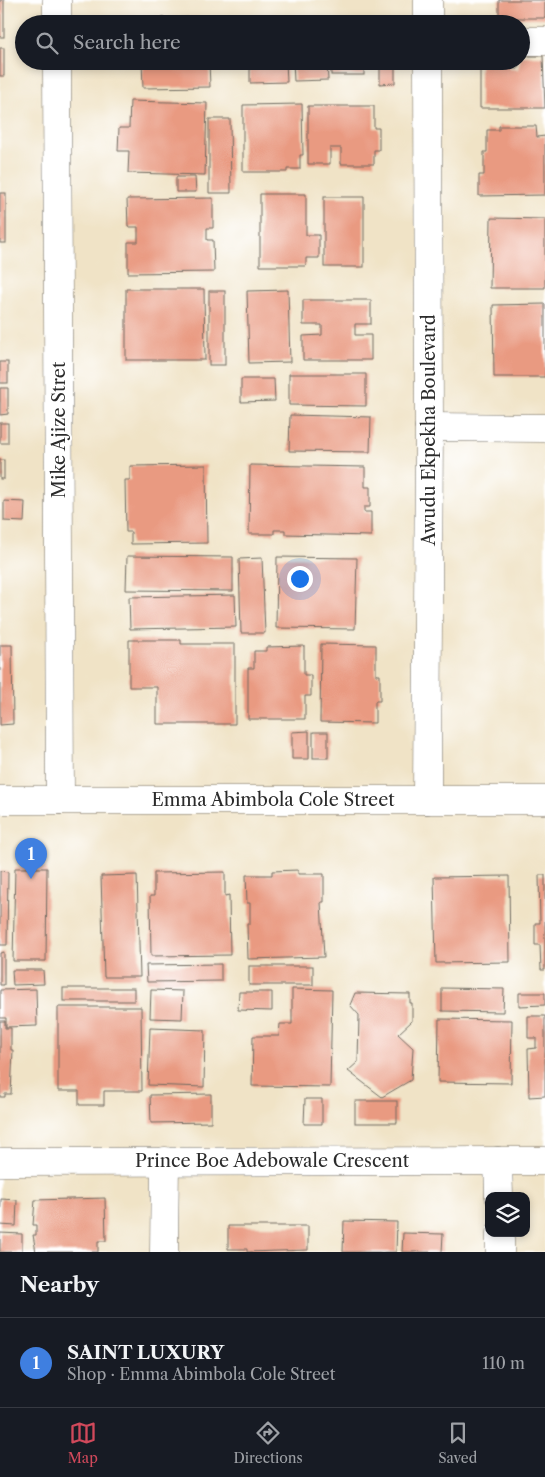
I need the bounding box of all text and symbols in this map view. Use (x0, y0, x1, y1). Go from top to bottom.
search box (15, 15, 530, 70)
icon: search (33, 29, 61, 57)
text: Search here (73, 31, 181, 54)
street label: Awudu Ekpekha Boulevard (418, 314, 440, 547)
street label: Mike Ajize Stret (48, 361, 70, 498)
your location (287, 566, 313, 592)
street label: Emma Abimbola Cole Street (151, 789, 395, 811)
pin: 1 (15, 838, 47, 879)
street label: Prince Boe Adebowale Crescent (135, 1150, 410, 1172)
map controls (485, 1192, 530, 1237)
button: layers (485, 1192, 530, 1237)
text: Nearby (20, 1272, 99, 1297)
text: SAINT LUXURY (67, 1341, 224, 1364)
text: 1 (32, 1353, 40, 1373)
text: 110 m (482, 1353, 525, 1373)
text: Shop · Emma Abimbola Cole Street (67, 1364, 335, 1384)
tab: Map (68, 1419, 98, 1467)
tab: Directions (233, 1419, 303, 1467)
tab: Saved (438, 1419, 477, 1467)

